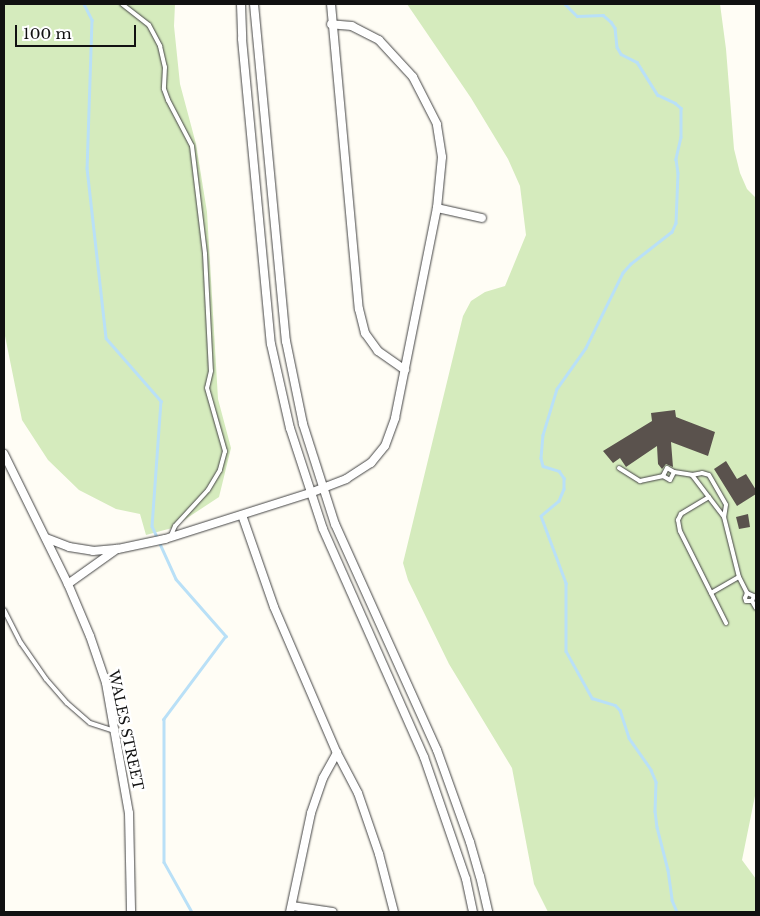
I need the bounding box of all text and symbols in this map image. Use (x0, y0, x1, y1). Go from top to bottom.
scale bar (18, 15, 139, 47)
text: 100 m (23, 24, 72, 43)
street label: WALES STREET (105, 668, 147, 792)

